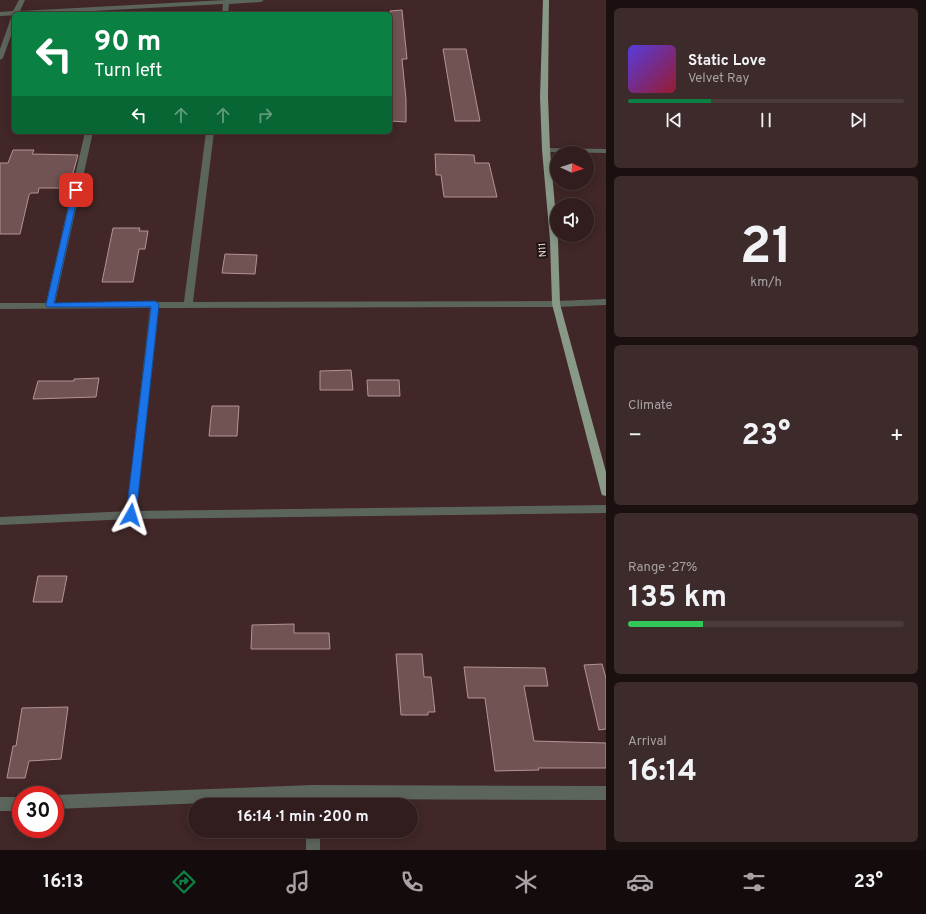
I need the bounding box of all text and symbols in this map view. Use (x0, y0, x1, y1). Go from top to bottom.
text: 90 m (94, 25, 161, 61)
icon: left (28, 28, 80, 80)
text: Static Love (688, 52, 766, 71)
text: Turn left (94, 60, 162, 83)
text: Velvet Ray (688, 71, 749, 87)
icon: left (128, 104, 150, 126)
icon: ahead (170, 104, 192, 126)
icon: ahead (212, 104, 234, 126)
icon: right (254, 104, 276, 126)
icon: previous (663, 109, 685, 131)
icon: pause (755, 109, 777, 131)
icon: next (847, 109, 869, 131)
north arrow (550, 146, 594, 190)
map controls (550, 146, 594, 242)
pin (59, 173, 93, 207)
icon: arrive (65, 179, 87, 201)
button: sound (550, 198, 594, 242)
text: 21 (740, 216, 792, 282)
street label: N11 (536, 242, 550, 258)
text: km/h (750, 275, 782, 291)
text: Climate (628, 398, 673, 414)
text: 23° (742, 418, 790, 455)
text: − (628, 423, 642, 450)
text: + (890, 423, 904, 450)
position arrow (110, 494, 152, 536)
text: Range · 27% (628, 560, 697, 576)
text: 135 km (628, 580, 727, 617)
text: Arrival (628, 734, 667, 750)
text: 16:14 (628, 754, 697, 791)
speed limit sign: 30 (12, 786, 64, 838)
text: 16:14 · 1 min · 200 m (237, 808, 369, 827)
icon: directions (170, 868, 198, 896)
icon: music (284, 868, 312, 896)
icon: phone (398, 868, 426, 896)
icon: climate (512, 868, 540, 896)
icon: car (626, 868, 654, 896)
icon: filters (740, 868, 768, 896)
text: 16:13 (43, 871, 84, 894)
text: 23° (854, 871, 883, 894)

